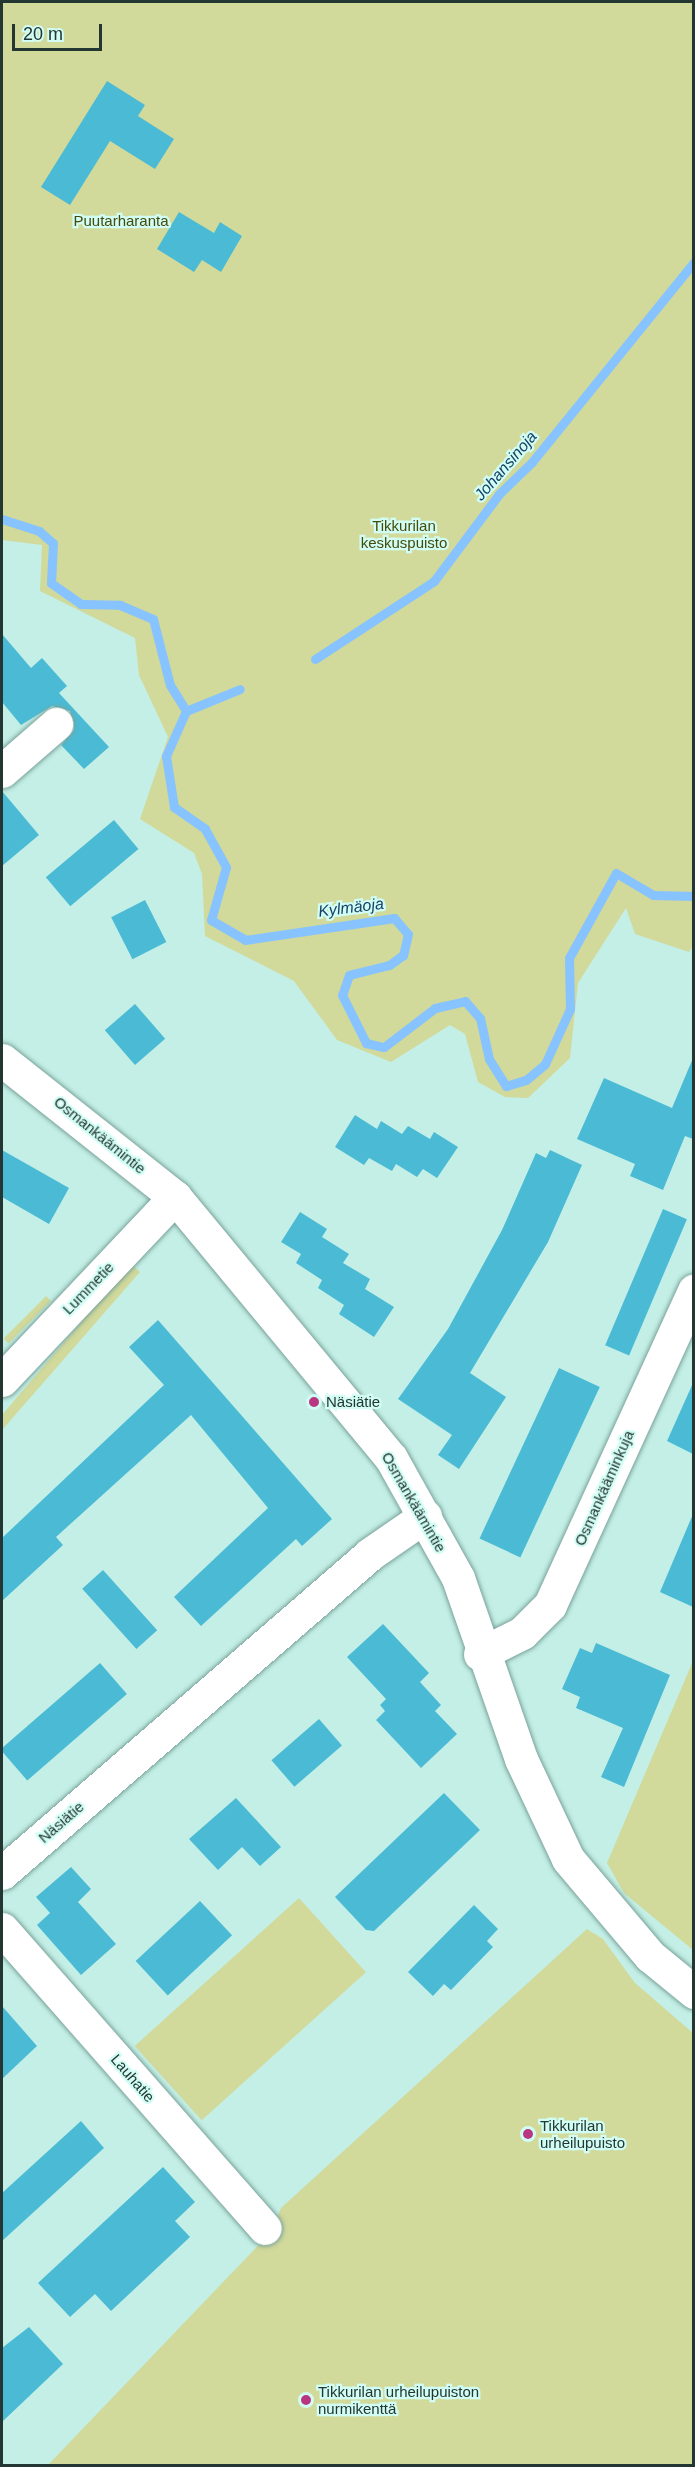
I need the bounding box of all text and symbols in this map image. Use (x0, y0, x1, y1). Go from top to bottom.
scale bar (15, 12, 105, 50)
text: 20 m (23, 24, 63, 44)
park label: Puutarharanta (73, 212, 169, 230)
water label: Johansinoja (471, 427, 541, 505)
park label: Tikkurilan keskuspuisto (361, 516, 447, 551)
water label: Kylmäoja (317, 894, 385, 922)
street label: Osmankäämintie (51, 1093, 149, 1177)
street label: Lummetie (59, 1258, 117, 1318)
place label: Näsiätie (326, 1393, 380, 1411)
marker: Näsiätie (307, 1395, 321, 1409)
street label: Osmankääminkuja (571, 1428, 637, 1548)
street label: Osmankäämintie (378, 1449, 450, 1555)
street label: Näsiätie (35, 1797, 87, 1847)
street label: Lauhatie (107, 2050, 159, 2106)
place label: Tikkurilan urheilupuisto (540, 2116, 625, 2151)
marker: Tikkurilan urheilupuisto (521, 2127, 535, 2141)
place label: Tikkurilan urheilupuiston nurmikenttä (318, 2382, 479, 2417)
marker: Tikkurilan urheilupuiston nurmikenttä (299, 2393, 313, 2407)

